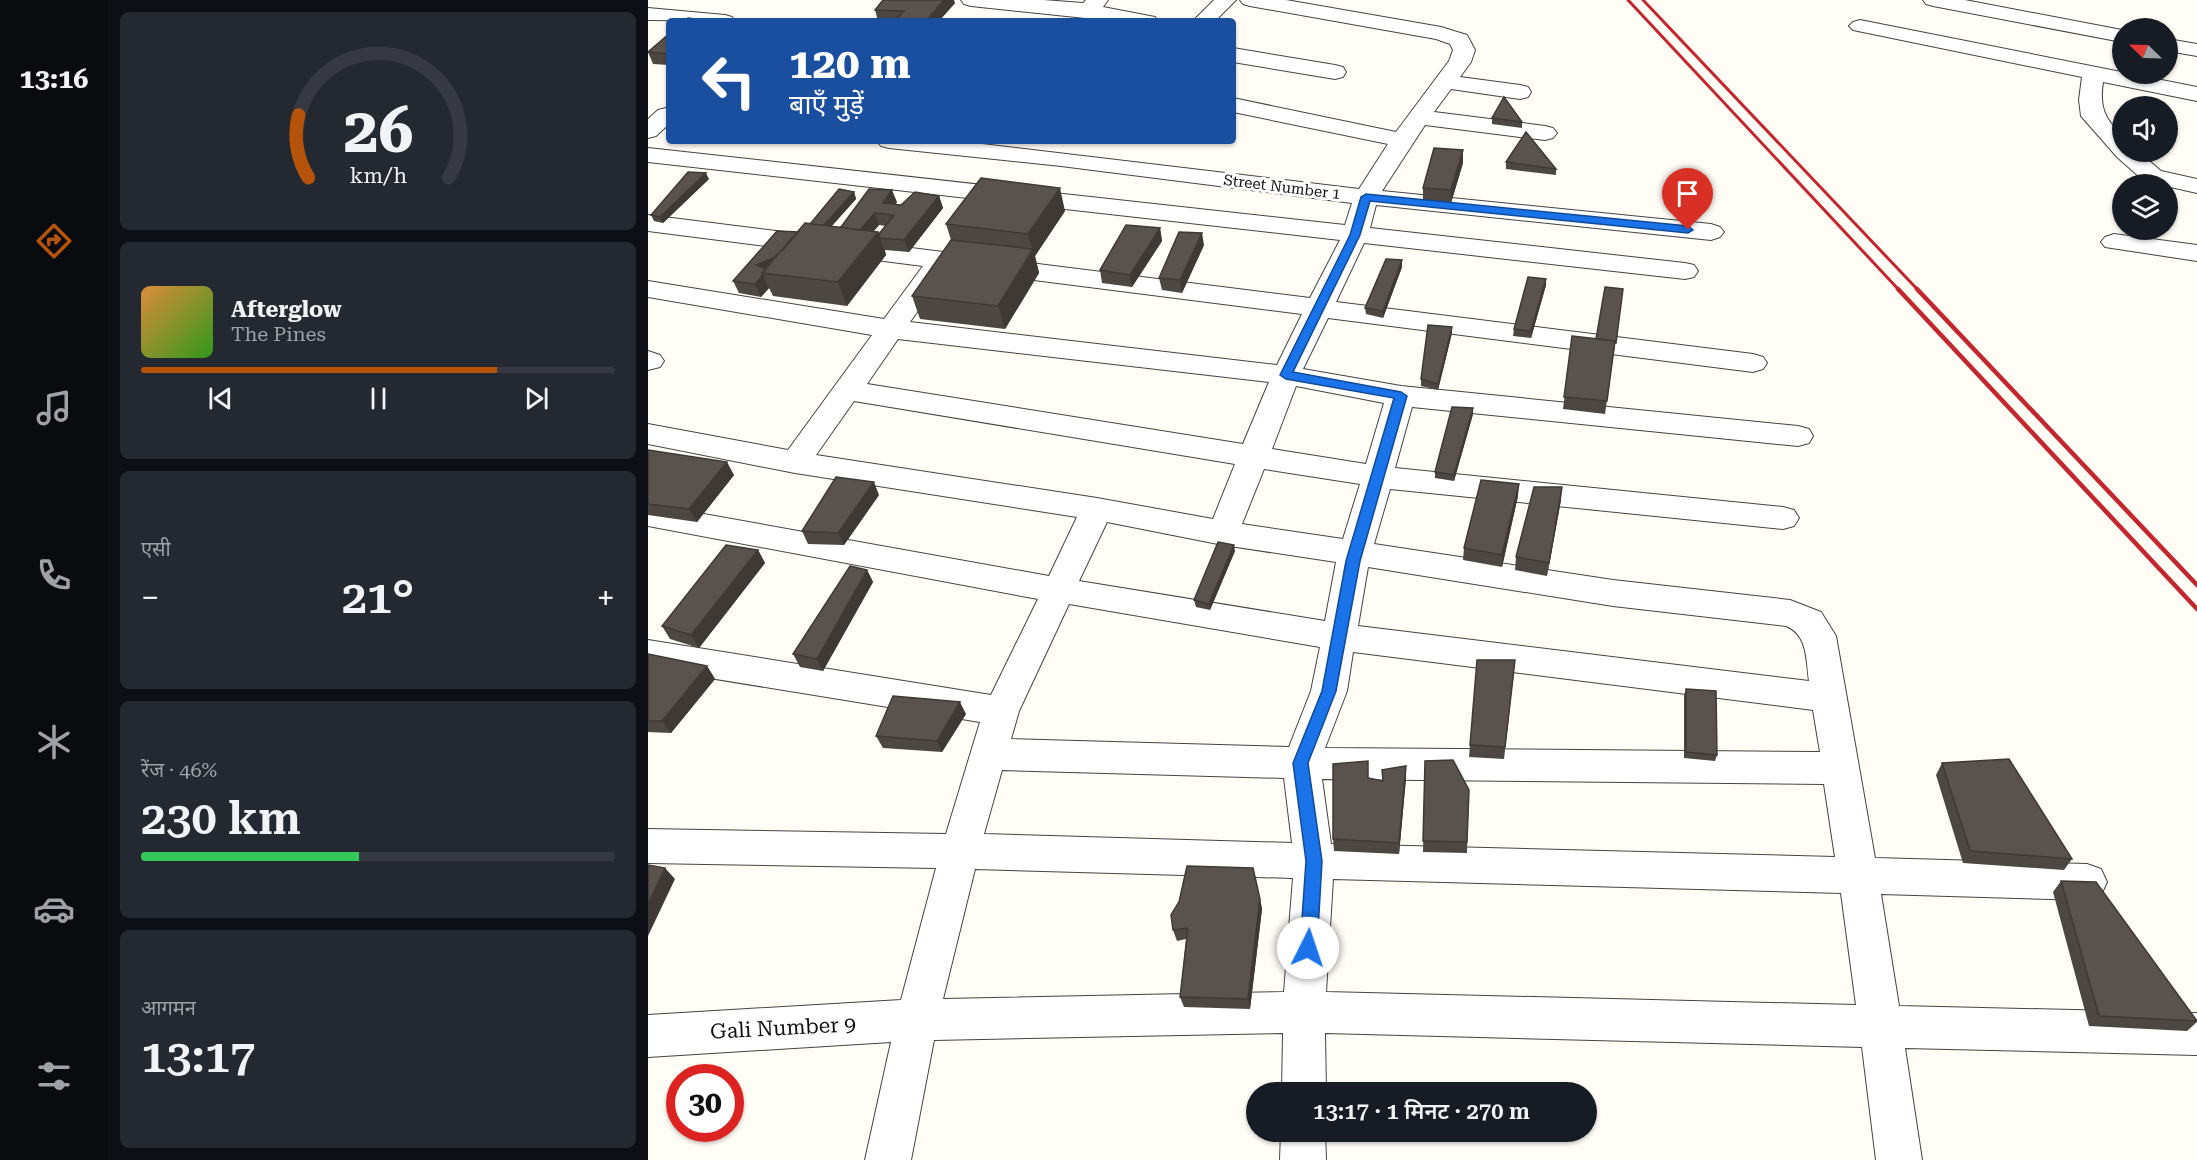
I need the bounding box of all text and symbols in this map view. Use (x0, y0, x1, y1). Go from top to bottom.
north arrow (2112, 18, 2178, 84)
map controls (2112, 18, 2178, 240)
text: 120 m (789, 39, 911, 88)
icon: left (690, 42, 768, 120)
text: 13:16 (20, 63, 88, 95)
text: बाएँ मुड़ें (789, 89, 864, 121)
text: 26 (343, 94, 413, 167)
button: sound (2112, 96, 2178, 162)
text: km/h (349, 163, 407, 188)
pin (1662, 168, 1713, 230)
street label: Street Number 1 (1222, 171, 1342, 203)
button: layers (2112, 174, 2178, 240)
icon: arrive (1671, 177, 1704, 210)
icon: directions (33, 220, 75, 262)
text: Afterglow (231, 297, 342, 322)
text: The Pines (231, 322, 326, 346)
icon: previous (204, 382, 237, 415)
icon: pause (362, 382, 395, 415)
icon: next (520, 382, 553, 415)
icon: music (33, 387, 75, 429)
text: एसी (141, 537, 171, 561)
icon: phone (33, 554, 75, 596)
text: 21° (342, 571, 414, 624)
text: − (141, 578, 159, 617)
text: + (597, 578, 615, 617)
icon: climate (33, 721, 75, 763)
text: रेंज · 46% (141, 758, 217, 782)
text: 230 km (141, 792, 301, 845)
icon: car (33, 888, 75, 930)
position arrow (1276, 916, 1340, 980)
text: आगमन (141, 996, 196, 1020)
street label: Gali Number 9 (710, 1012, 856, 1044)
text: 13:17 (141, 1030, 255, 1083)
icon: filters (33, 1055, 75, 1097)
speed limit sign: 30 (666, 1064, 744, 1142)
text: 13:17 · 1 मिनट · 270 m (1313, 1099, 1530, 1124)

